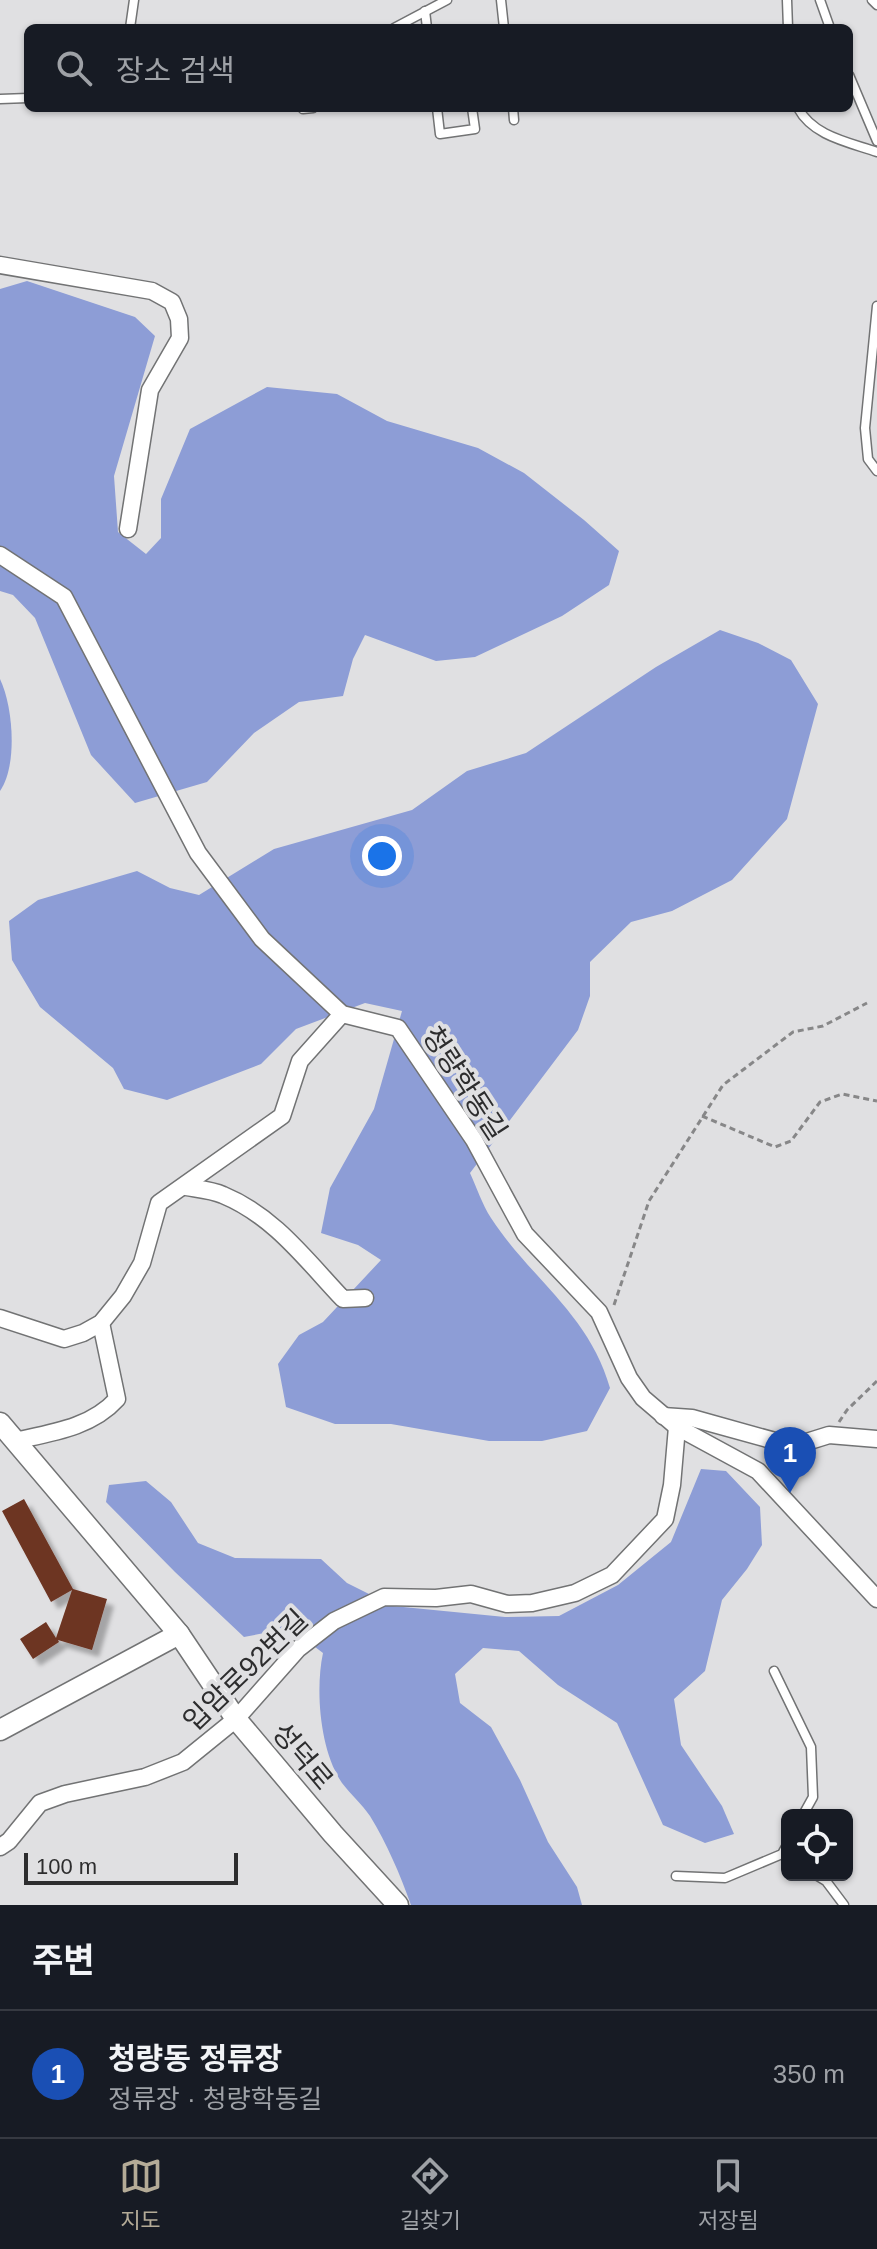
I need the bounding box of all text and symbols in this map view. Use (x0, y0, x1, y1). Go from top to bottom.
search box (24, 24, 853, 112)
icon: search (52, 46, 96, 90)
text: 장소 검색 (116, 54, 235, 87)
your location (362, 836, 402, 876)
street label: 청량학동길 (417, 1021, 513, 1146)
pin: 1 (764, 1427, 816, 1493)
street label: 입암로92번길 (177, 1604, 314, 1737)
street label: 성덕로 (266, 1717, 339, 1796)
map controls (781, 1809, 853, 1881)
button: locate (781, 1809, 853, 1881)
scale bar (24, 1849, 238, 1885)
text: 100 m (36, 1854, 97, 1879)
text: 주변 (32, 1941, 95, 1979)
text: 청량동 정류장 (108, 2042, 282, 2075)
text: 1 (51, 2059, 65, 2089)
text: 350 m (773, 2059, 845, 2089)
text: 정류장 · 청량학동길 (108, 2084, 322, 2114)
tab: 지도 (119, 2154, 163, 2234)
tab: 길찾기 (400, 2154, 460, 2234)
tab: 저장됨 (698, 2154, 758, 2234)

